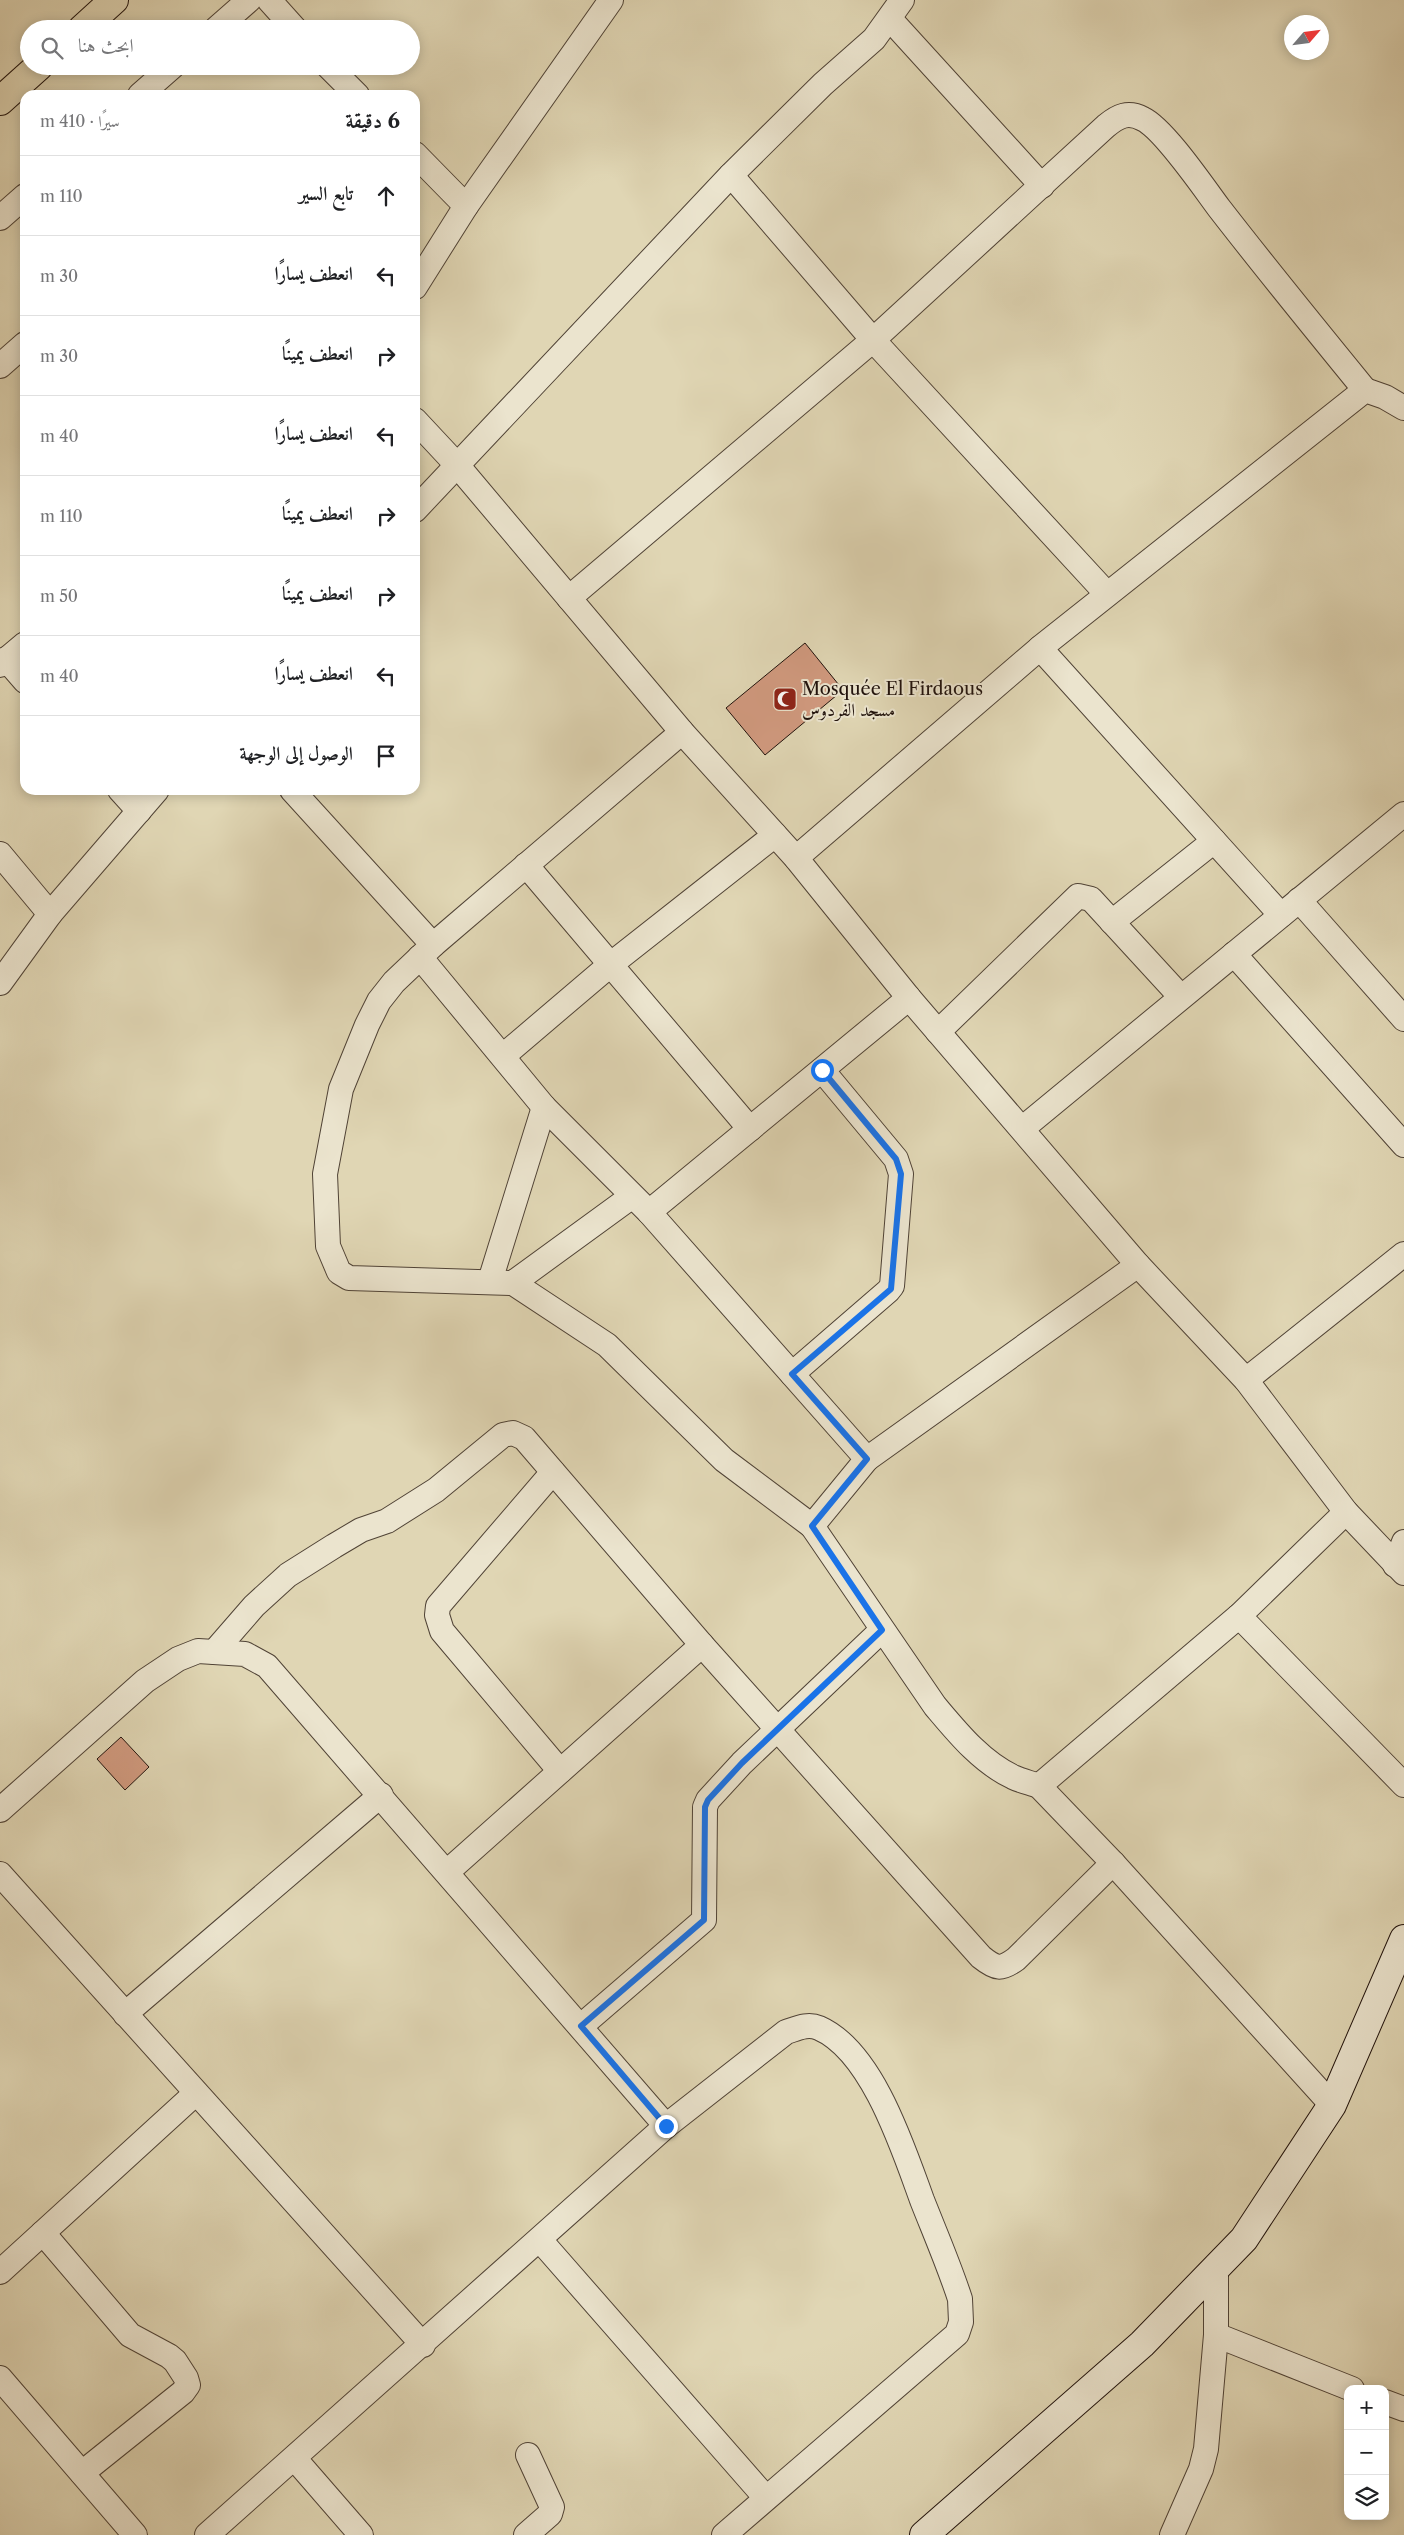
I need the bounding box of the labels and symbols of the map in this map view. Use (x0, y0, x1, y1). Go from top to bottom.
north arrow (1284, 15, 1329, 60)
place label: Mosquée El Firdaous مسجد الفردوس (802, 678, 983, 722)
mosque icon: Mosquée El Firdaous مسجد الفردوس (772, 686, 798, 712)
route start (811, 1059, 834, 1082)
route end (655, 2115, 678, 2138)

